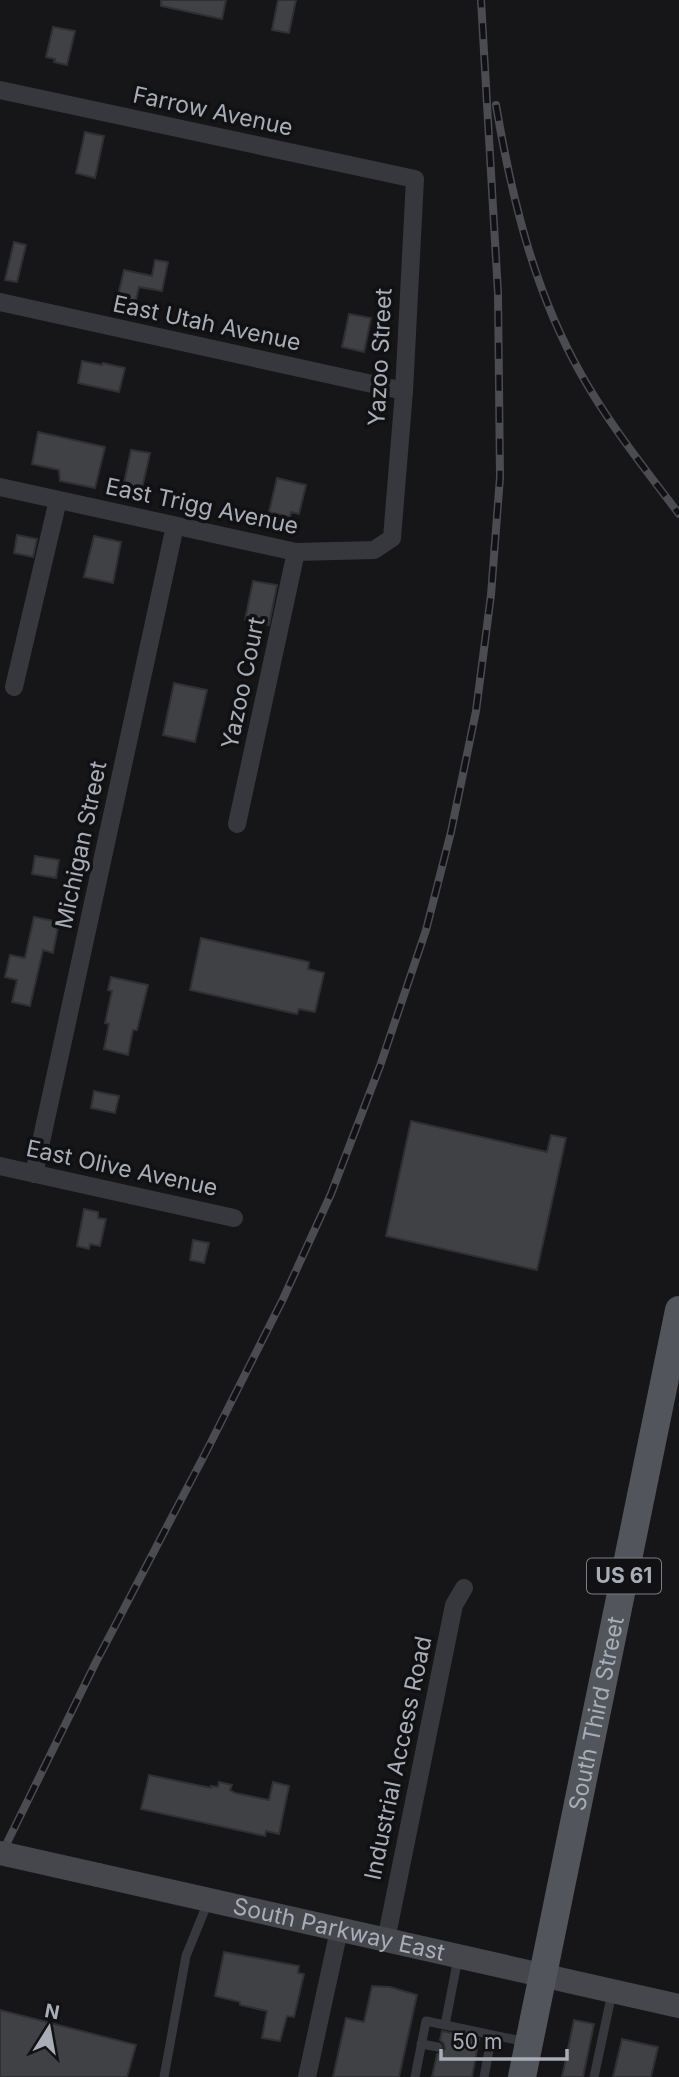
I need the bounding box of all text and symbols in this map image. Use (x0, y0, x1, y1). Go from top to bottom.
street label: Farrow Avenue (131, 80, 295, 142)
street label: Yazoo Street (362, 287, 398, 427)
street label: East Utah Avenue (110, 289, 304, 357)
street label: East Trigg Avenue (103, 472, 301, 540)
street label: Yazoo Court (215, 614, 271, 751)
street label: Michigan Street (50, 758, 113, 931)
street label: East Olive Avenue (24, 1134, 220, 1202)
road number: US 61 (587, 1558, 661, 1594)
street label: South Third Street (563, 1613, 630, 1813)
street label: Industrial Access Road (358, 1634, 438, 1882)
street label: South Parkway East (230, 1892, 448, 1967)
north arrow (14, 1993, 84, 2063)
text: N (43, 1999, 61, 2024)
scale bar (441, 2018, 567, 2062)
text: 50 m (452, 2029, 502, 2054)

